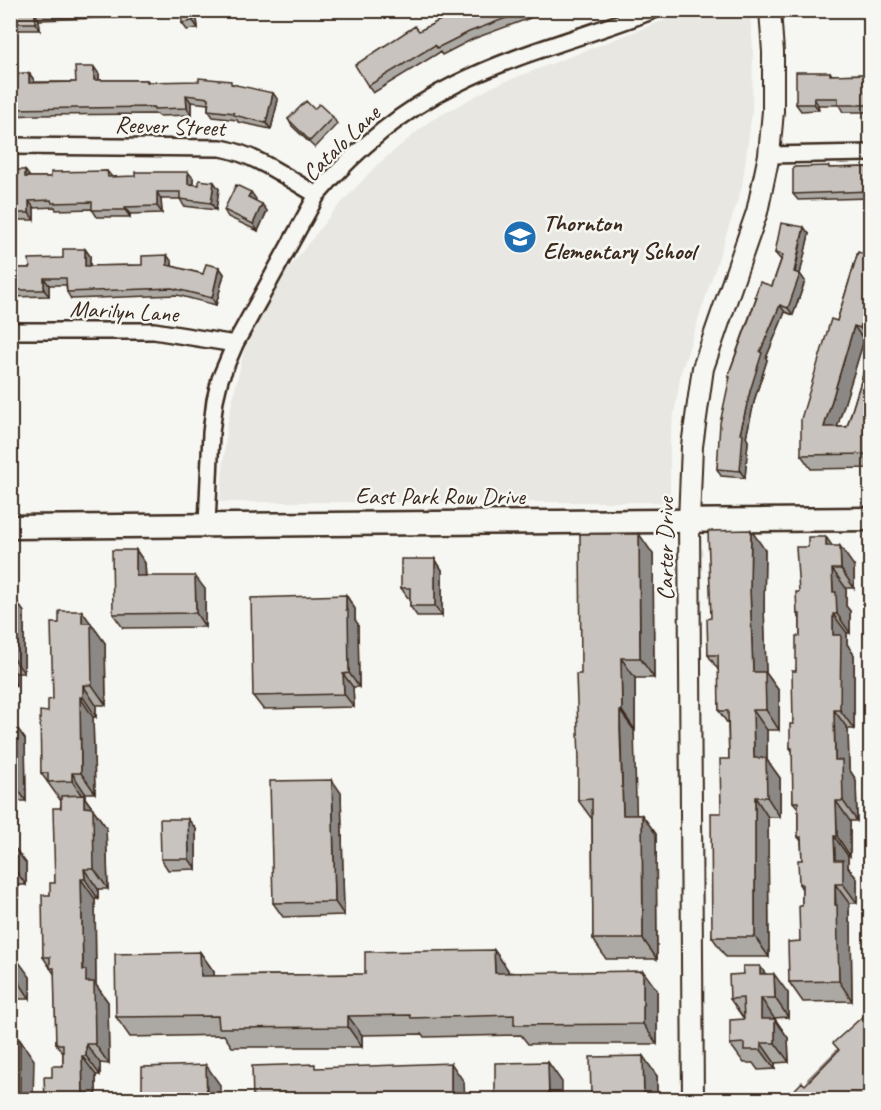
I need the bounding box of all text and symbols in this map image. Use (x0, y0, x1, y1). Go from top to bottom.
street label: Catalo Lane (296, 97, 388, 187)
street label: Reever Street (114, 109, 228, 143)
place label: Thornton Elementary School (543, 208, 700, 266)
school or university icon: Thornton Elementary School (502, 219, 538, 255)
street label: Marilyn Lane (69, 293, 181, 329)
street label: East Park Row Drive (355, 481, 527, 511)
street label: Carter Drive (650, 495, 680, 601)

